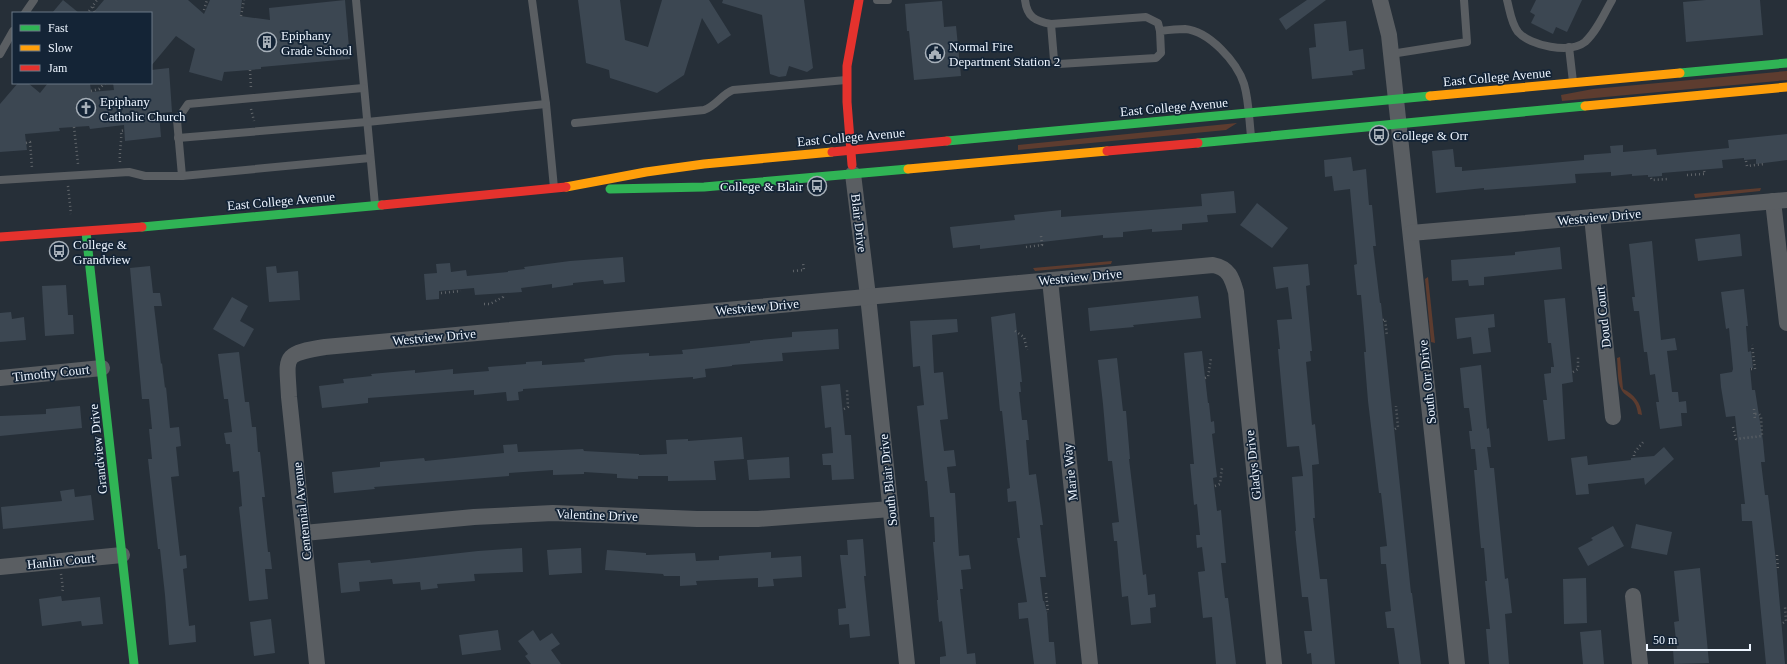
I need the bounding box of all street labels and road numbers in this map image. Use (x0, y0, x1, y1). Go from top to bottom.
street label: East College Avenue (1443, 65, 1552, 89)
street label: East College Avenue (1120, 95, 1229, 119)
street label: East College Avenue (797, 125, 906, 149)
street label: East College Avenue (227, 189, 336, 213)
street label: Blair Drive (848, 193, 870, 253)
street label: Westview Drive (1557, 206, 1642, 228)
street label: Westview Drive (1038, 266, 1123, 288)
street label: Doud Court (1592, 285, 1614, 348)
street label: Westview Drive (715, 296, 800, 318)
street label: Westview Drive (392, 326, 477, 348)
street label: South Orr Drive (1415, 339, 1439, 425)
street label: Timothy Court (12, 361, 91, 384)
street label: Grandview Drive (86, 403, 110, 495)
street label: Gladys Drive (1242, 429, 1264, 500)
street label: South Blair Drive (876, 433, 900, 527)
street label: Marie Way (1059, 442, 1080, 501)
street label: Centennial Avenue (289, 461, 315, 561)
street label: Valentine Drive (556, 506, 638, 524)
street label: Hanlin Court (26, 550, 96, 572)

